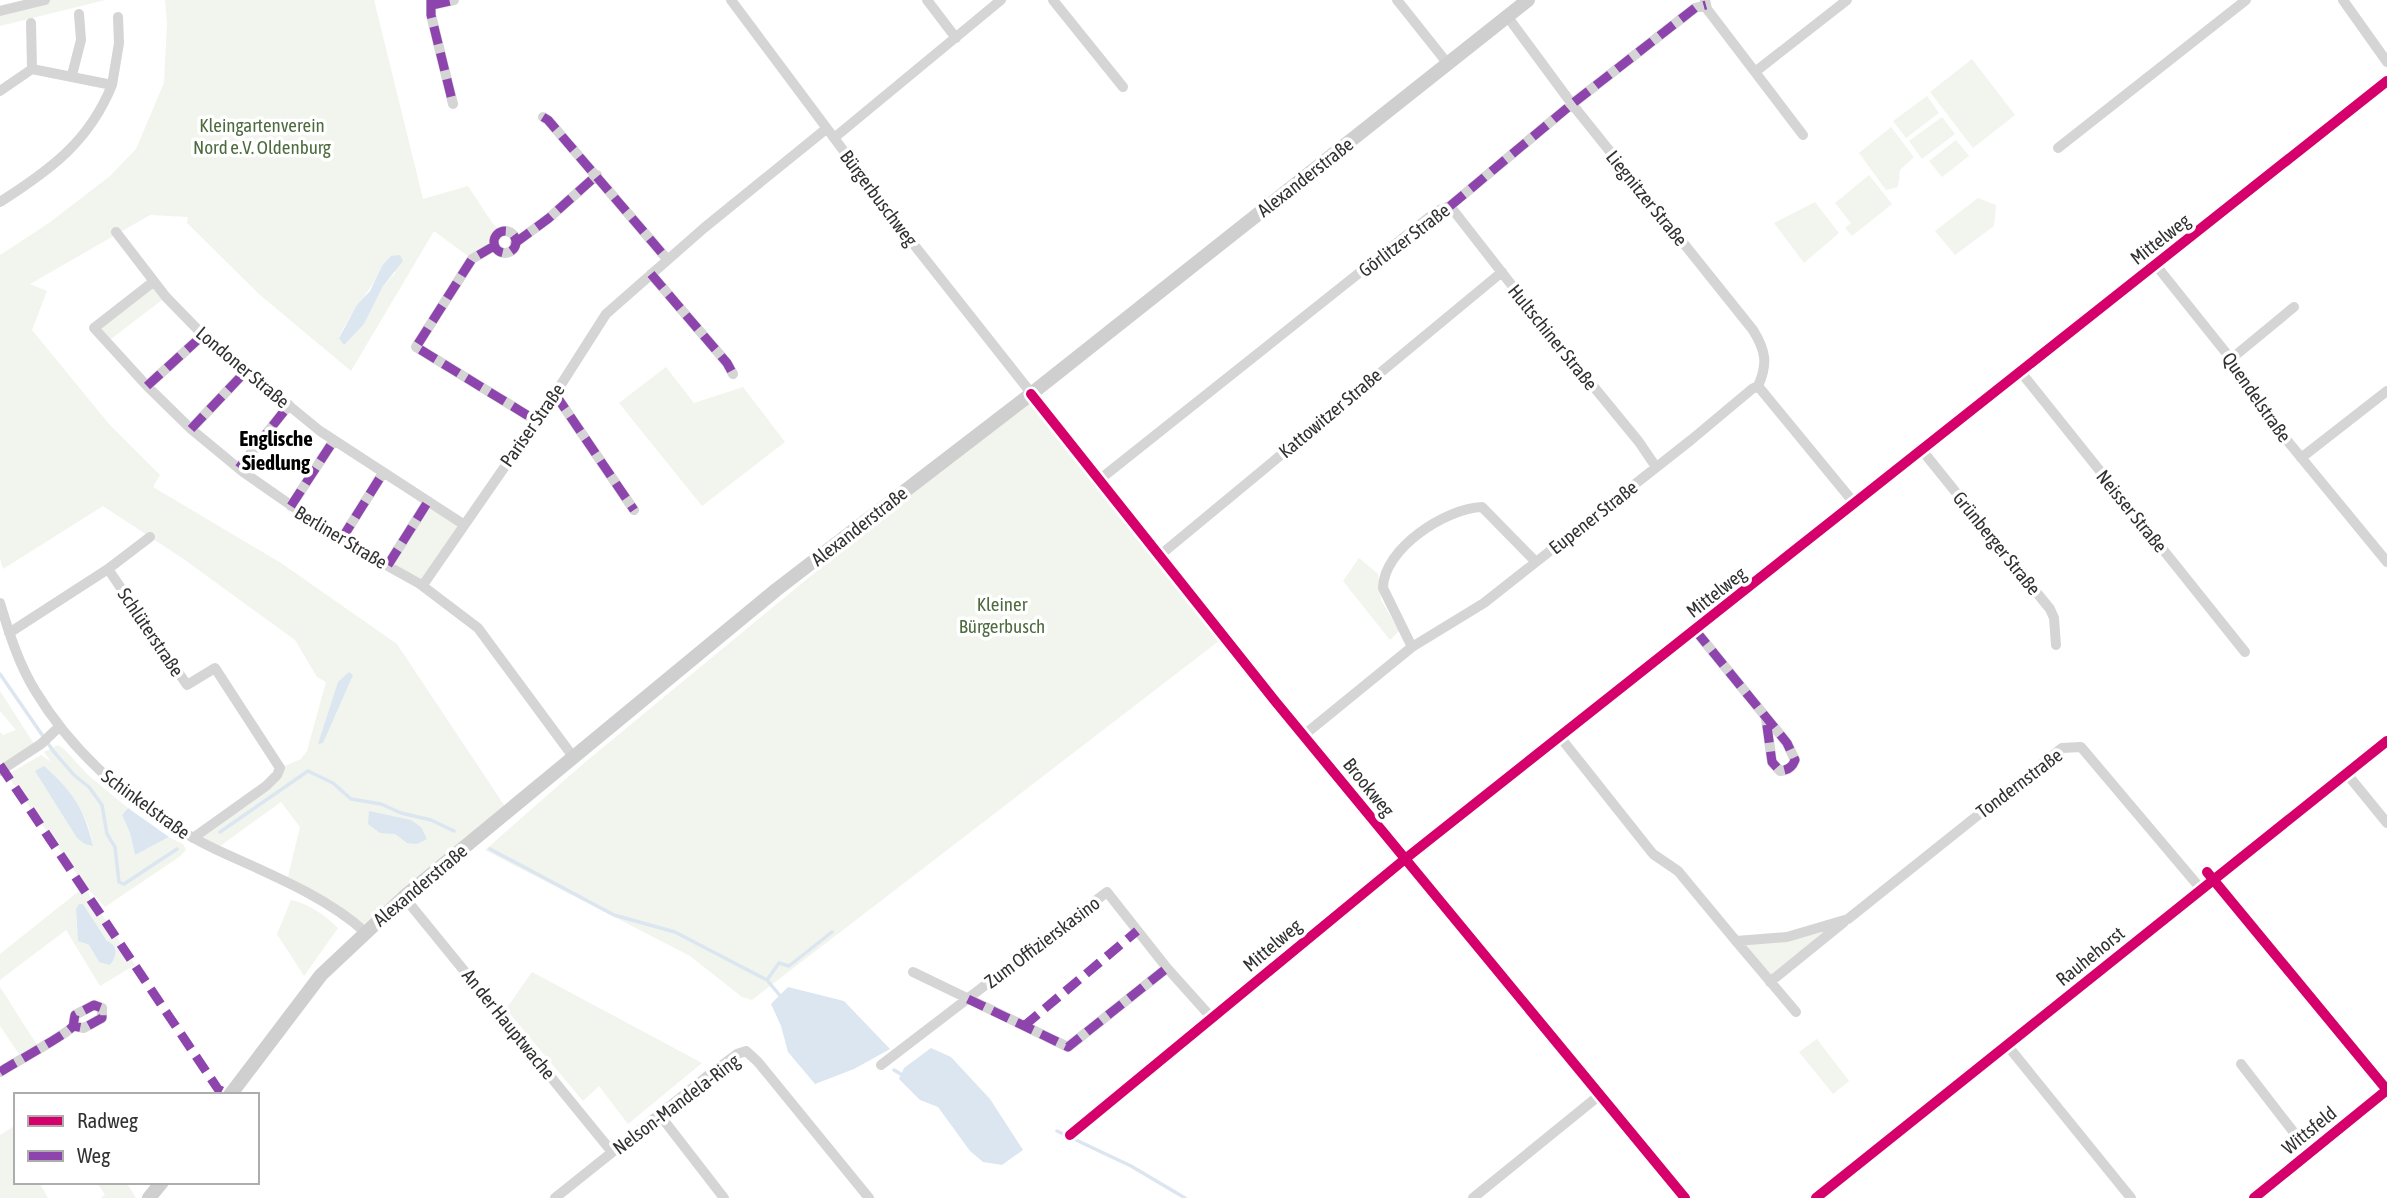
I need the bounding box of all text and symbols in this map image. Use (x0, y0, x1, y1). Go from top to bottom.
park label: Kleingartenverein Nord e.V. Oldenburg (193, 114, 332, 158)
street label: Alexanderstraße (1253, 133, 1357, 221)
street label: Bürgerbuschweg (836, 146, 923, 251)
street label: Liegnitzer Straße (1602, 146, 1692, 250)
street label: Görlitzer Straße (1354, 199, 1454, 281)
street label: Mittelweg (2126, 208, 2195, 269)
street label: Hultschiner Straße (1504, 280, 1602, 394)
street label: Londoner Straße (192, 322, 294, 412)
street label: Quendelstraße (2218, 348, 2296, 446)
street label: Kattowitzer Straße (1274, 364, 1386, 462)
street label: Pariser Straße (495, 379, 569, 471)
district label: Englische Siedlung (239, 426, 313, 474)
street label: Neisser Straße (2092, 465, 2172, 557)
street label: Eupener Straße (1544, 476, 1642, 558)
street label: Alexanderstraße (807, 482, 911, 570)
street label: Grünberger Straße (1949, 487, 2045, 599)
street label: Berliner Straße (291, 501, 391, 573)
street label: Mittelweg (1682, 561, 1751, 622)
street label: Schlüterstraße (113, 584, 189, 680)
park label: Kleiner Bürgerbusch (959, 593, 1045, 637)
street label: Tondernstraße (1972, 744, 2066, 822)
street label: Brookweg (1339, 753, 1400, 821)
street label: Schinkelstraße (98, 765, 194, 843)
street label: Alexanderstraße (369, 839, 471, 931)
street label: Zum Offizierskasino (980, 892, 1104, 992)
street label: Mittelweg (1238, 914, 1306, 976)
street label: Rauhehorst (2051, 922, 2129, 990)
street label: An der Hauptwache (458, 964, 560, 1084)
street label: Nelson-Mandela-Ring (608, 1049, 744, 1159)
legend (14, 1093, 259, 1184)
street label: Wittsfeld (2277, 1101, 2341, 1159)
text: Radweg (77, 1108, 138, 1132)
text: Weg (77, 1143, 110, 1167)

